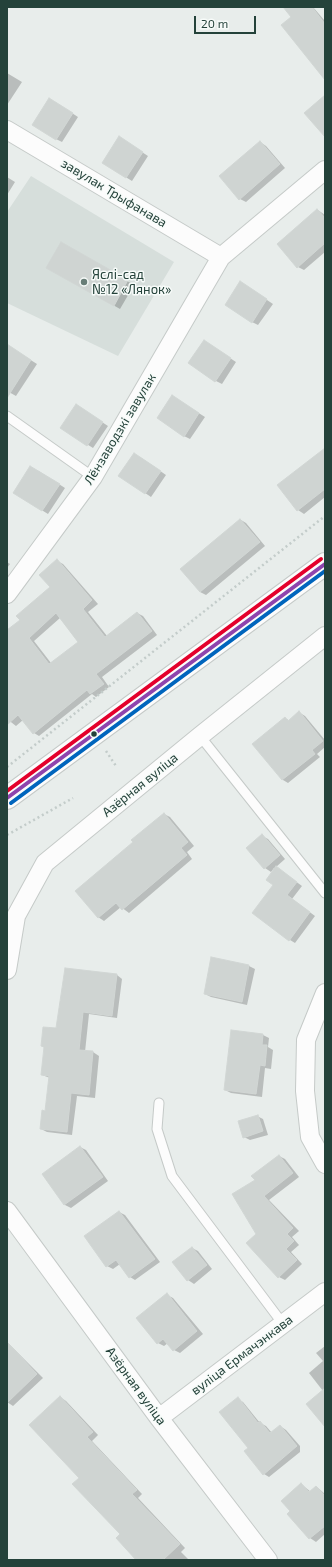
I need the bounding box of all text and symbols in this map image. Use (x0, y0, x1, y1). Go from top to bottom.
scale bar (196, 8, 258, 34)
text: 20 m (201, 16, 228, 30)
street label: завулак Трыфанава (58, 155, 170, 231)
place label: Яслі-сад №12 «Лянок» (92, 267, 171, 298)
marker: Яслі-сад №12 «Лянок» (79, 277, 89, 287)
street label: Лёнзаводзкі завулак (81, 371, 159, 487)
unlabelled marker (89, 729, 99, 739)
street label: Азёрная вуліца (99, 750, 181, 820)
street label: вуліца Ермачэнкава (188, 1312, 296, 1398)
street label: Азёрная вуліца (102, 1344, 170, 1428)

